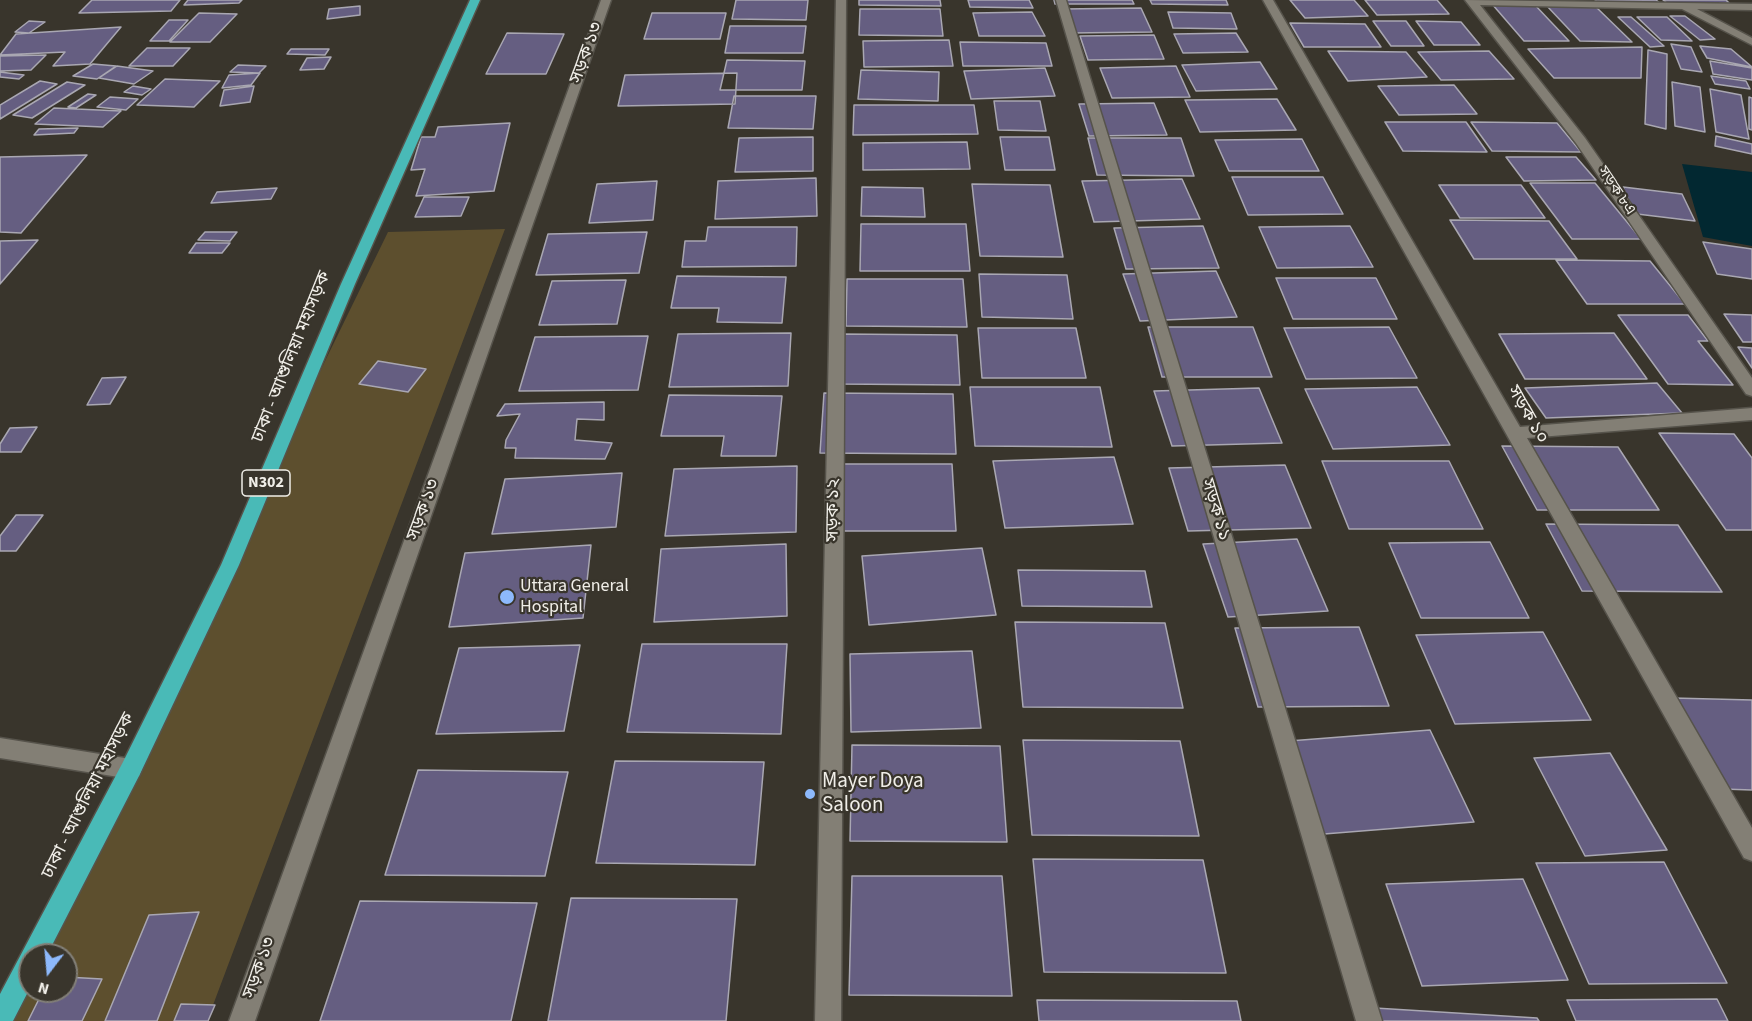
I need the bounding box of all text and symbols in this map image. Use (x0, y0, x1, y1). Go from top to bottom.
street label: সড়ক ১৩ (566, 19, 608, 87)
street label: সড়ক ৮এ (1593, 163, 1639, 219)
street label: ঢাকা - আশুলিয়া মহাসড়ক (248, 268, 336, 446)
street label: সড়ক ১০ (1502, 382, 1552, 448)
road number: N302 (242, 470, 290, 496)
street label: সড়ক ১৩ (403, 476, 445, 544)
street label: সড়ক ১১ (1195, 476, 1235, 544)
street label: সড়ক ১২ (823, 478, 845, 542)
place label: Uttara General Hospital (520, 576, 629, 618)
marker: Uttara General Hospital (498, 588, 516, 606)
street label: ঢাকা - আশুলিয়া মহাসড়ক (38, 710, 140, 882)
place label: Mayer Doya Saloon (822, 769, 924, 819)
marker: Mayer Doya Saloon (803, 787, 817, 801)
street label: সড়ক ১৩ (239, 934, 281, 1002)
north arrow (18, 943, 78, 1003)
text: N (35, 976, 52, 1000)

